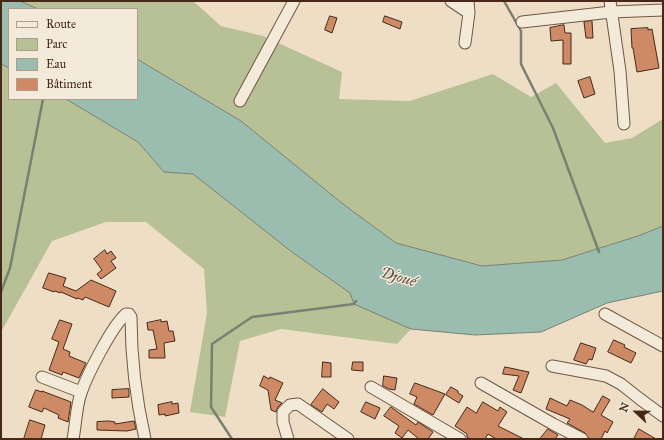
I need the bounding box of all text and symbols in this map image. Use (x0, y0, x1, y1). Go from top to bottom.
legend (8, 8, 138, 100)
text: Route (46, 17, 76, 31)
text: Parc (46, 37, 67, 51)
text: Eau (46, 57, 66, 71)
text: Bâtiment (46, 77, 92, 91)
water label: Djoué (378, 264, 418, 292)
north arrow (616, 392, 656, 432)
text: N (617, 401, 632, 414)

